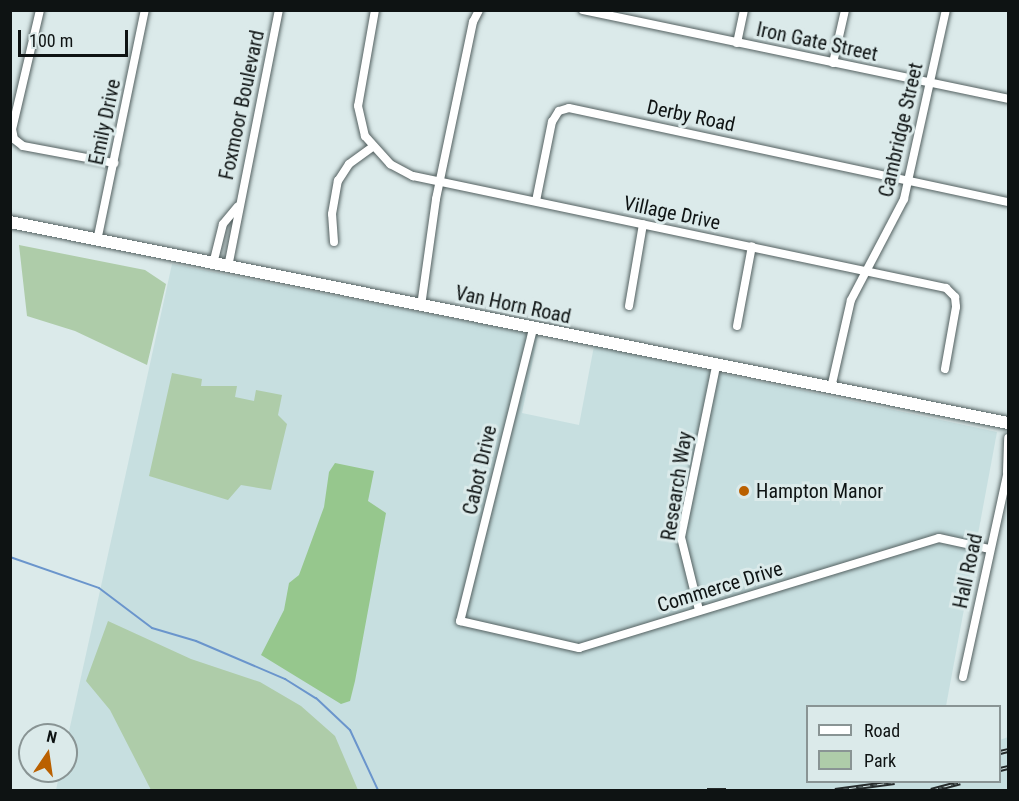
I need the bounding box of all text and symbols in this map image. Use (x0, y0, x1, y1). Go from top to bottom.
street label: Iron Gate Street (754, 17, 880, 67)
scale bar (21, 18, 130, 56)
street label: Foxmoor Boulevard (214, 28, 270, 182)
text: 100 m (29, 30, 73, 51)
street label: Cambridge Street (874, 60, 928, 200)
street label: Emily Drive (84, 77, 126, 167)
street label: Derby Road (645, 95, 737, 137)
street label: Village Drive (621, 191, 723, 235)
street label: Van Horn Road (453, 281, 573, 329)
street label: Cabot Drive (458, 423, 502, 517)
street label: Research Way (657, 430, 697, 542)
place label: Hampton Manor (756, 479, 883, 503)
marker: Hampton Manor (737, 484, 751, 498)
street label: Hall Road (948, 531, 988, 611)
street label: Commerce Drive (654, 557, 786, 617)
legend (806, 705, 1001, 783)
text: Road (864, 720, 900, 741)
north arrow (18, 723, 78, 783)
text: N (45, 727, 59, 747)
text: Park (864, 750, 896, 771)

